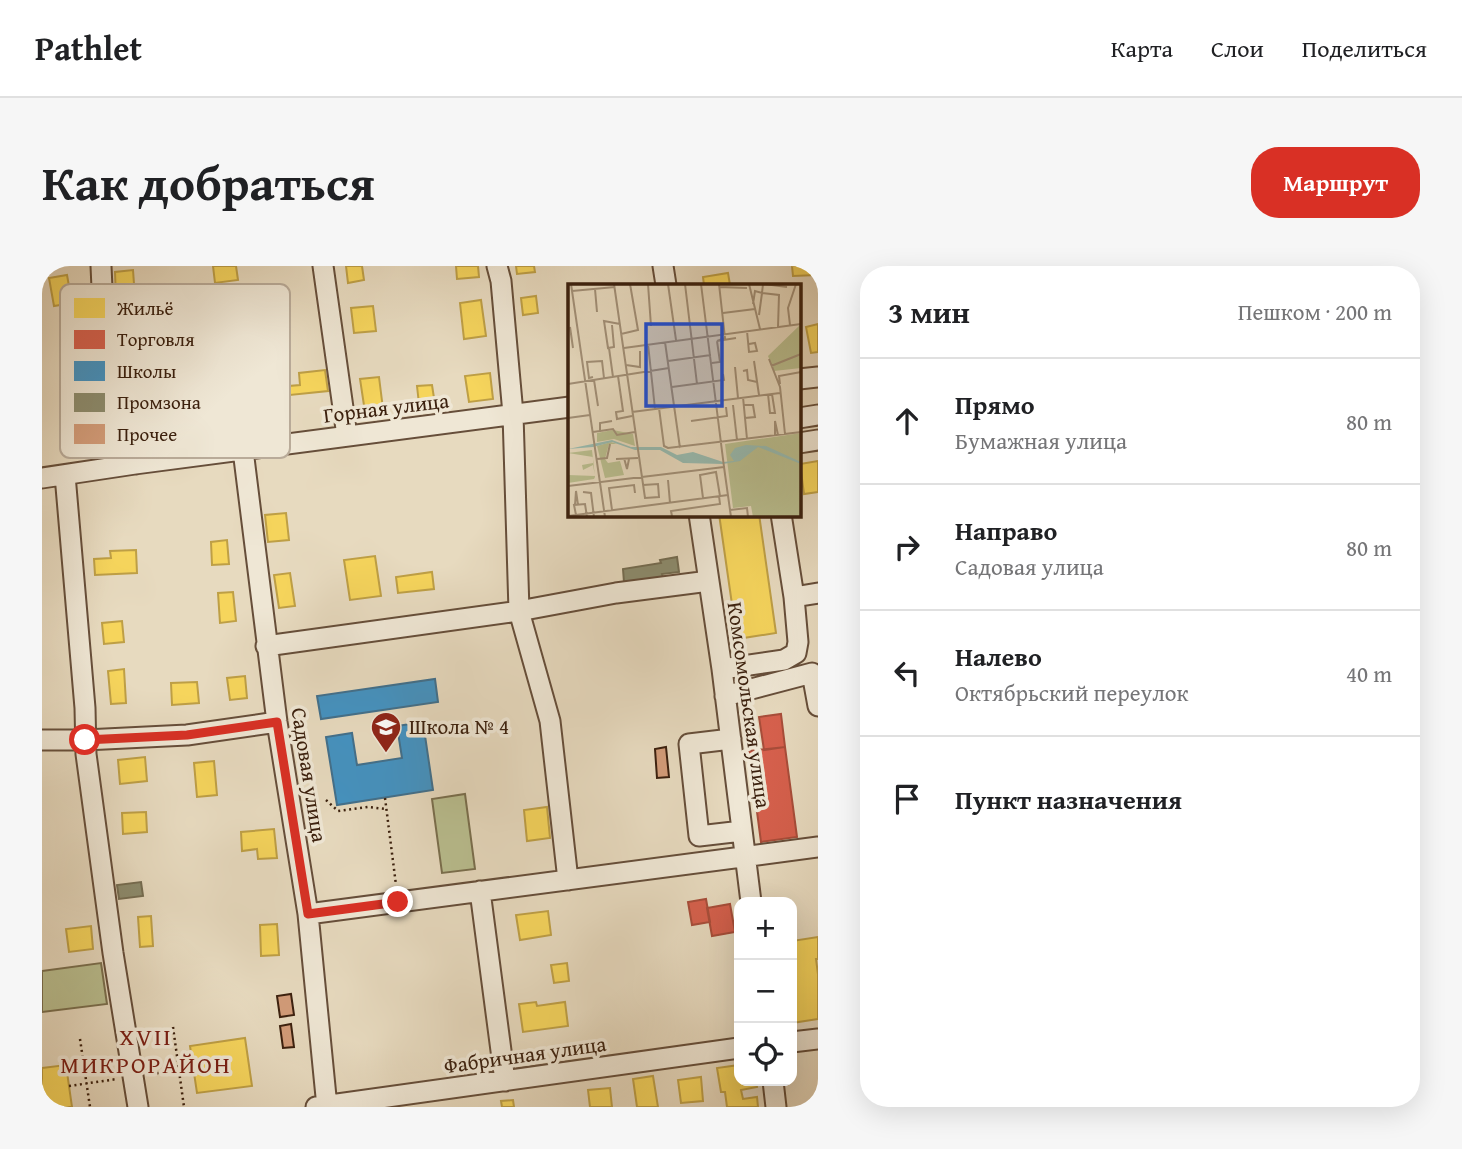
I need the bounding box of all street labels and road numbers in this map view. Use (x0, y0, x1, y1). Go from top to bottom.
street label: Горная улица (321, 384, 451, 431)
street label: Комсомольская улица (720, 600, 779, 810)
street label: Садовая улица (284, 705, 335, 844)
street label: Фабричная улица (442, 1028, 608, 1081)

